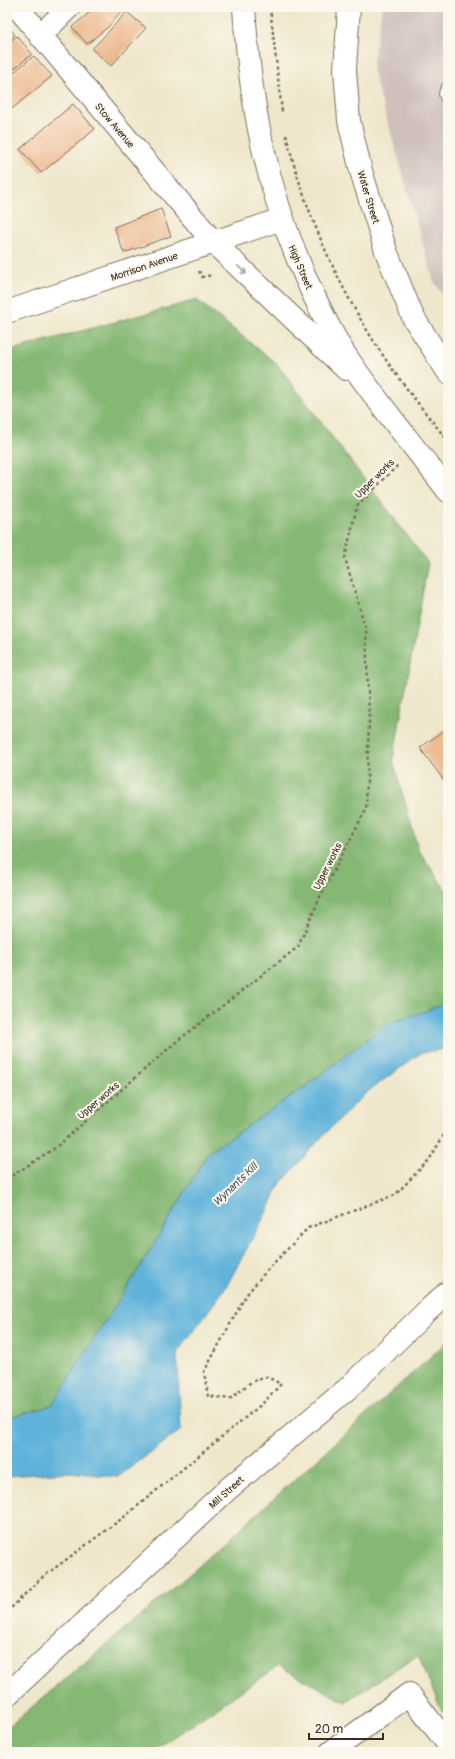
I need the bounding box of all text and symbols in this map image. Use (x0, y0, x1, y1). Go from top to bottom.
street label: Stow Avenue (92, 101, 136, 151)
street label: Water Street (354, 169, 382, 226)
street label: High Street (285, 243, 315, 292)
street label: Morrison Avenue (109, 250, 179, 284)
one-way arrow (237, 266, 247, 275)
street label: Upper works (352, 456, 397, 501)
street label: Upper works (311, 841, 345, 892)
street label: Upper works (75, 1079, 122, 1122)
water label: Wynants Kill (210, 1159, 261, 1209)
street label: Mill Street (207, 1473, 247, 1512)
scale bar (309, 1715, 383, 1741)
text: 20 m (315, 1722, 344, 1737)

